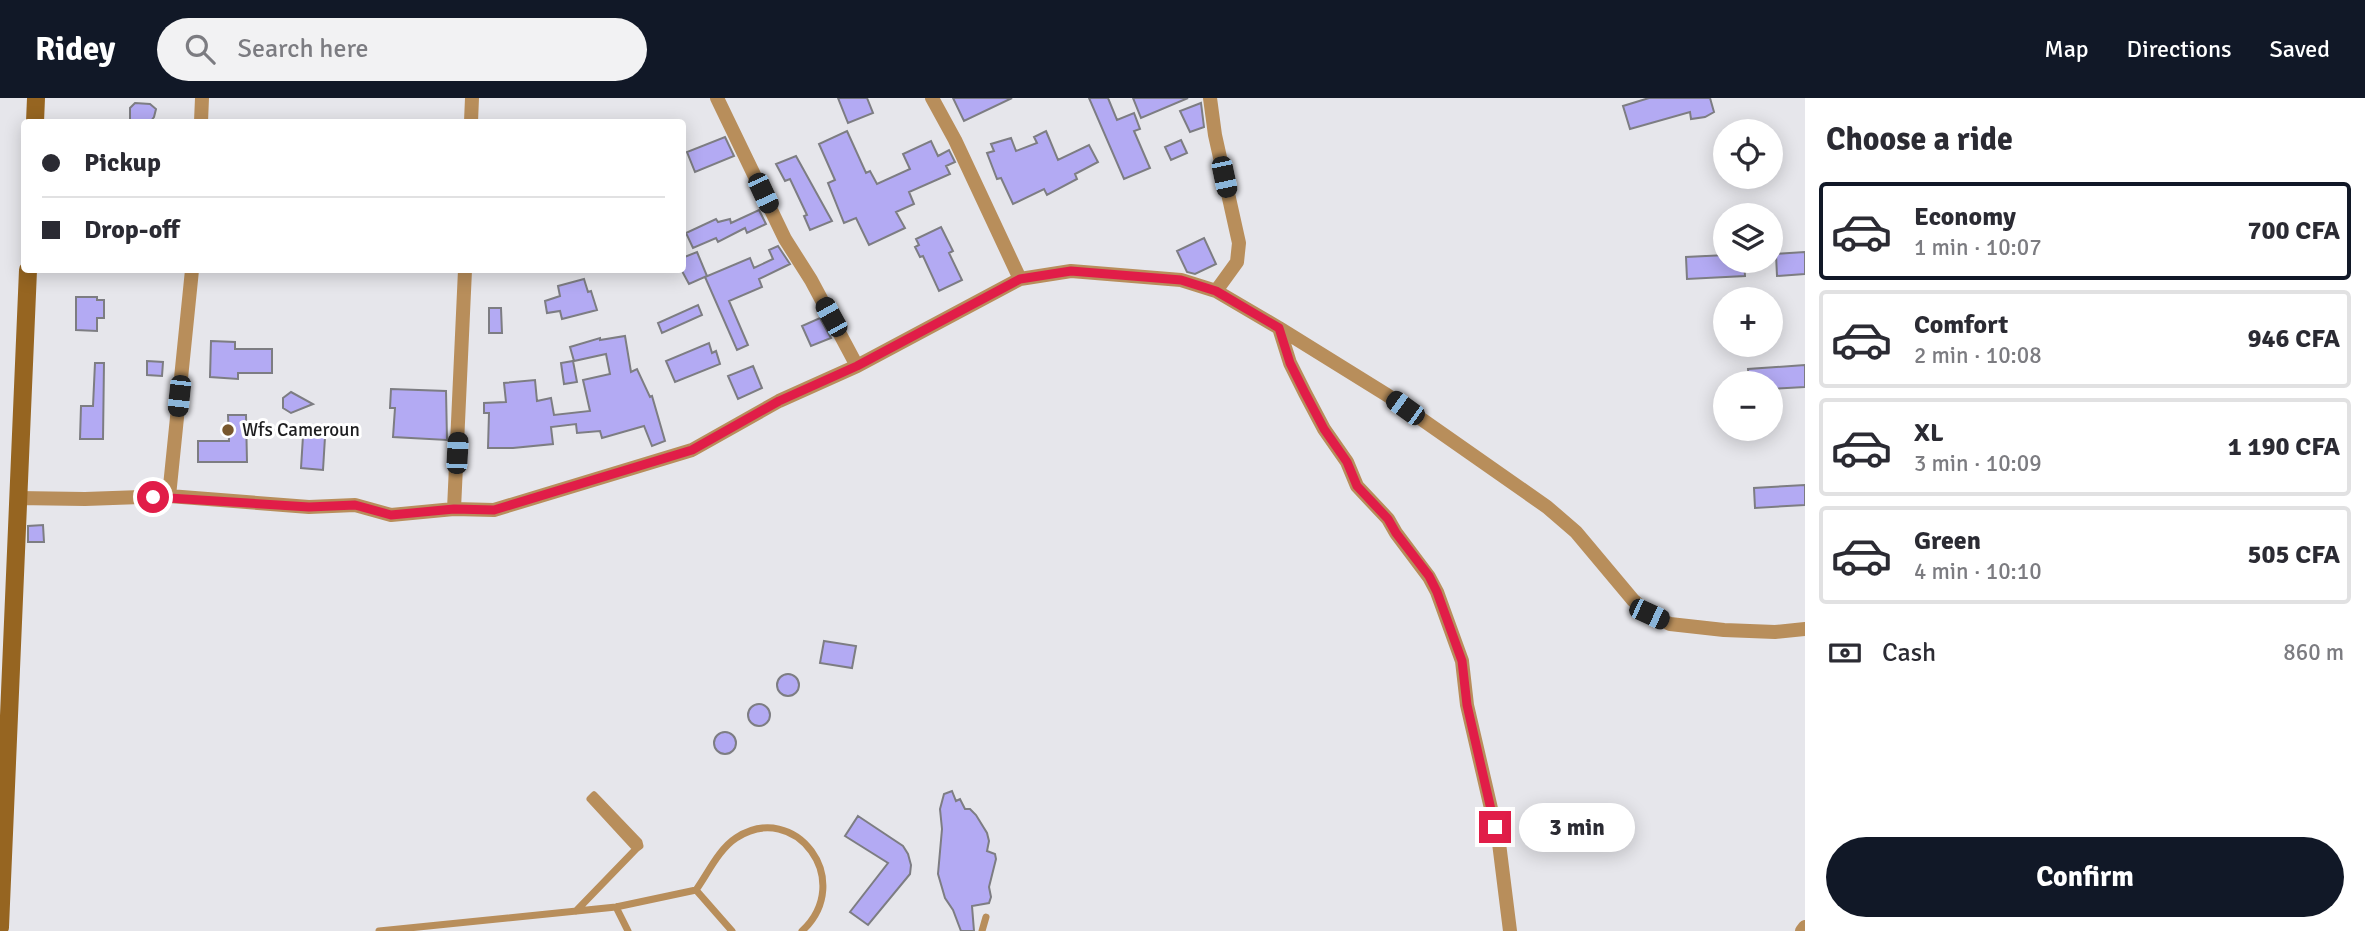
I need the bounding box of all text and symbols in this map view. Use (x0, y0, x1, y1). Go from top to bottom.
search box (157, 18, 647, 81)
text: Ridey (35, 29, 115, 70)
icon: search (181, 30, 219, 68)
text: Search here (237, 33, 369, 65)
text: Map (2044, 34, 2089, 64)
text: Directions (2127, 34, 2232, 64)
text: Saved (2270, 34, 2330, 64)
map controls (1713, 119, 1783, 441)
button: locate (1713, 119, 1783, 189)
text: Choose a ride (1826, 120, 2013, 159)
text: Pickup (84, 147, 161, 179)
car (1210, 154, 1239, 200)
car (745, 170, 782, 216)
icon: car (1830, 200, 1893, 263)
text: Economy (1914, 201, 2016, 233)
button: layers (1713, 203, 1783, 273)
text: Drop-off (84, 214, 180, 246)
text: 700 CFA (2248, 215, 2340, 247)
text: 1 min · 10:07 (1914, 233, 2042, 262)
button: + (1713, 287, 1783, 357)
car (812, 294, 851, 340)
icon: car (1830, 308, 1893, 371)
text: Comfort (1914, 309, 2008, 341)
text: 946 CFA (2248, 323, 2340, 355)
text: 2 min · 10:08 (1914, 341, 2042, 370)
button: − (1713, 371, 1783, 441)
car (167, 374, 192, 418)
car (1382, 387, 1429, 429)
icon: car (1830, 416, 1893, 479)
text: XL (1914, 417, 1944, 449)
place label: Wfs Cameroun (242, 418, 360, 442)
marker: Wfs Cameroun (220, 422, 236, 438)
car (446, 431, 469, 475)
text: 1 190 CFA (2228, 431, 2340, 463)
text: 3 min · 10:09 (1914, 449, 2042, 478)
route start (137, 481, 169, 513)
icon: car (1830, 524, 1893, 587)
text: Green (1914, 525, 1981, 557)
text: 505 CFA (2248, 539, 2340, 571)
text: 4 min · 10:10 (1914, 557, 2042, 586)
car (1626, 596, 1673, 632)
icon: cash (1826, 634, 1864, 672)
text: Cash (1882, 637, 1936, 669)
text: 860 m (2283, 638, 2344, 667)
callout: 3 min (1520, 802, 1635, 852)
route end (1479, 811, 1511, 843)
text: 3 min (1549, 813, 1605, 842)
button: Confirm (1826, 837, 2344, 917)

